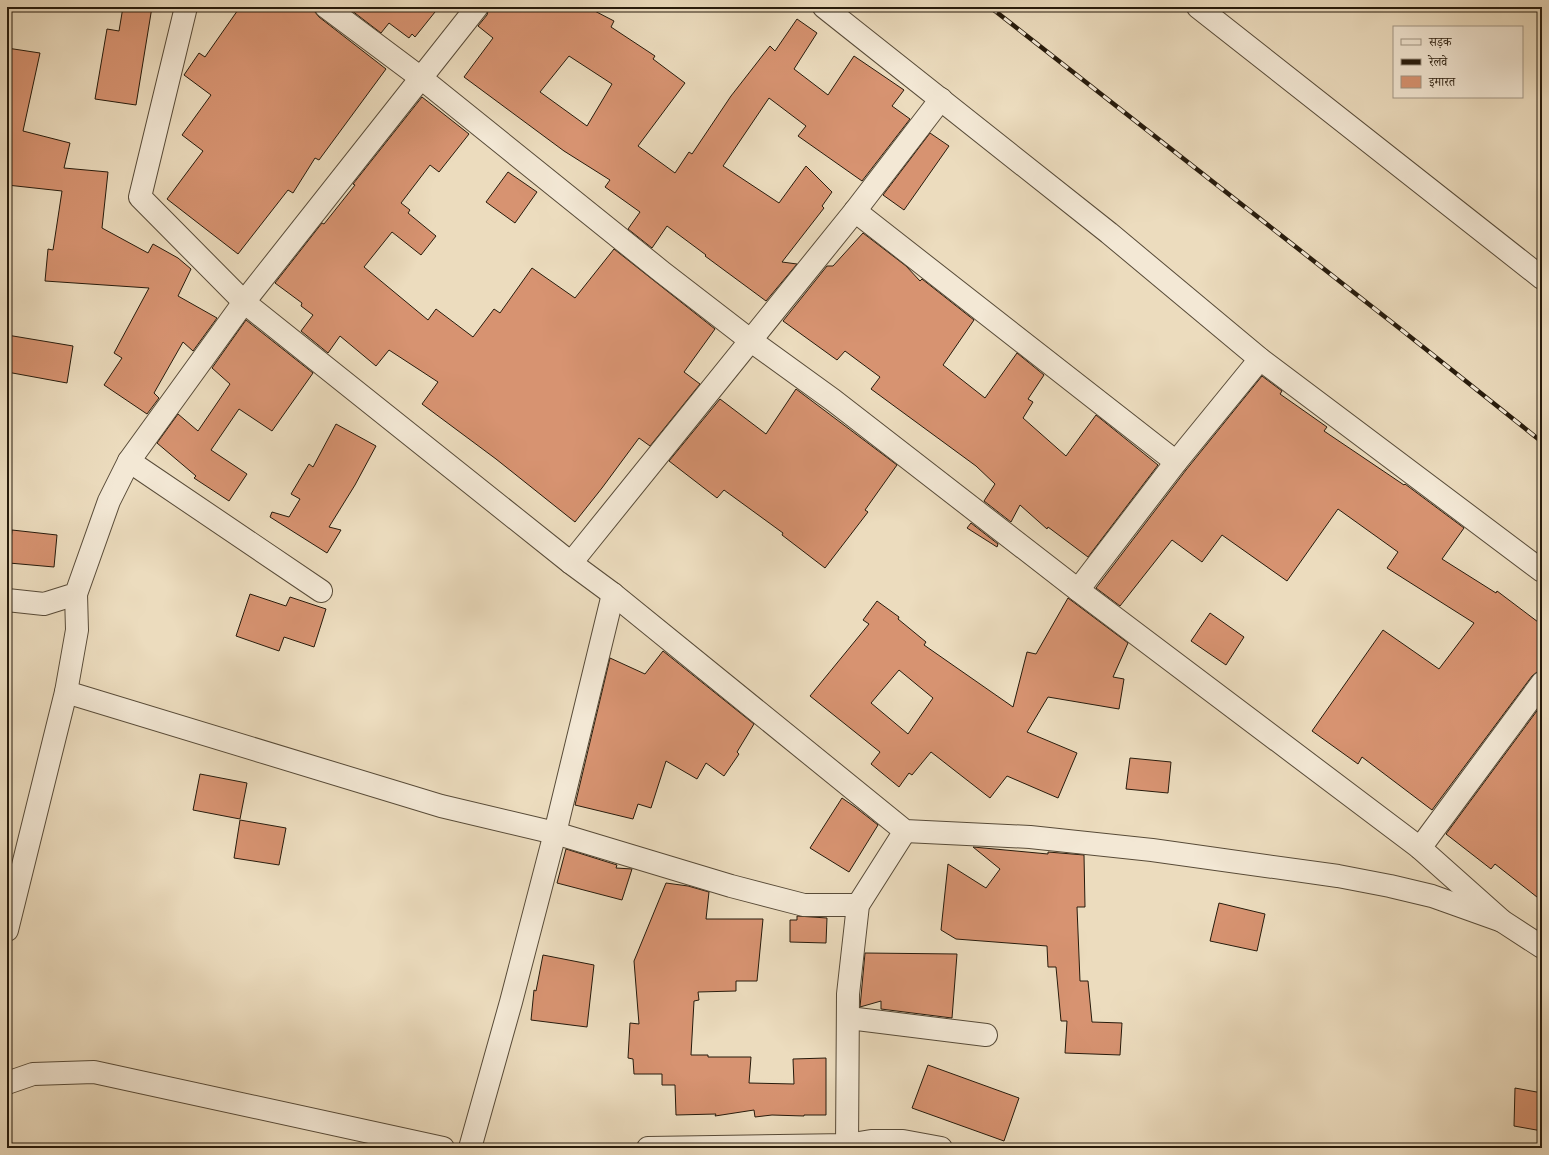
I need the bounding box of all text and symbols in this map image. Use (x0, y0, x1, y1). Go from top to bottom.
legend (1393, 26, 1523, 98)
text: सड़क (1428, 34, 1453, 50)
text: रेलवे (1427, 54, 1448, 70)
text: इमारत (1428, 74, 1456, 90)

